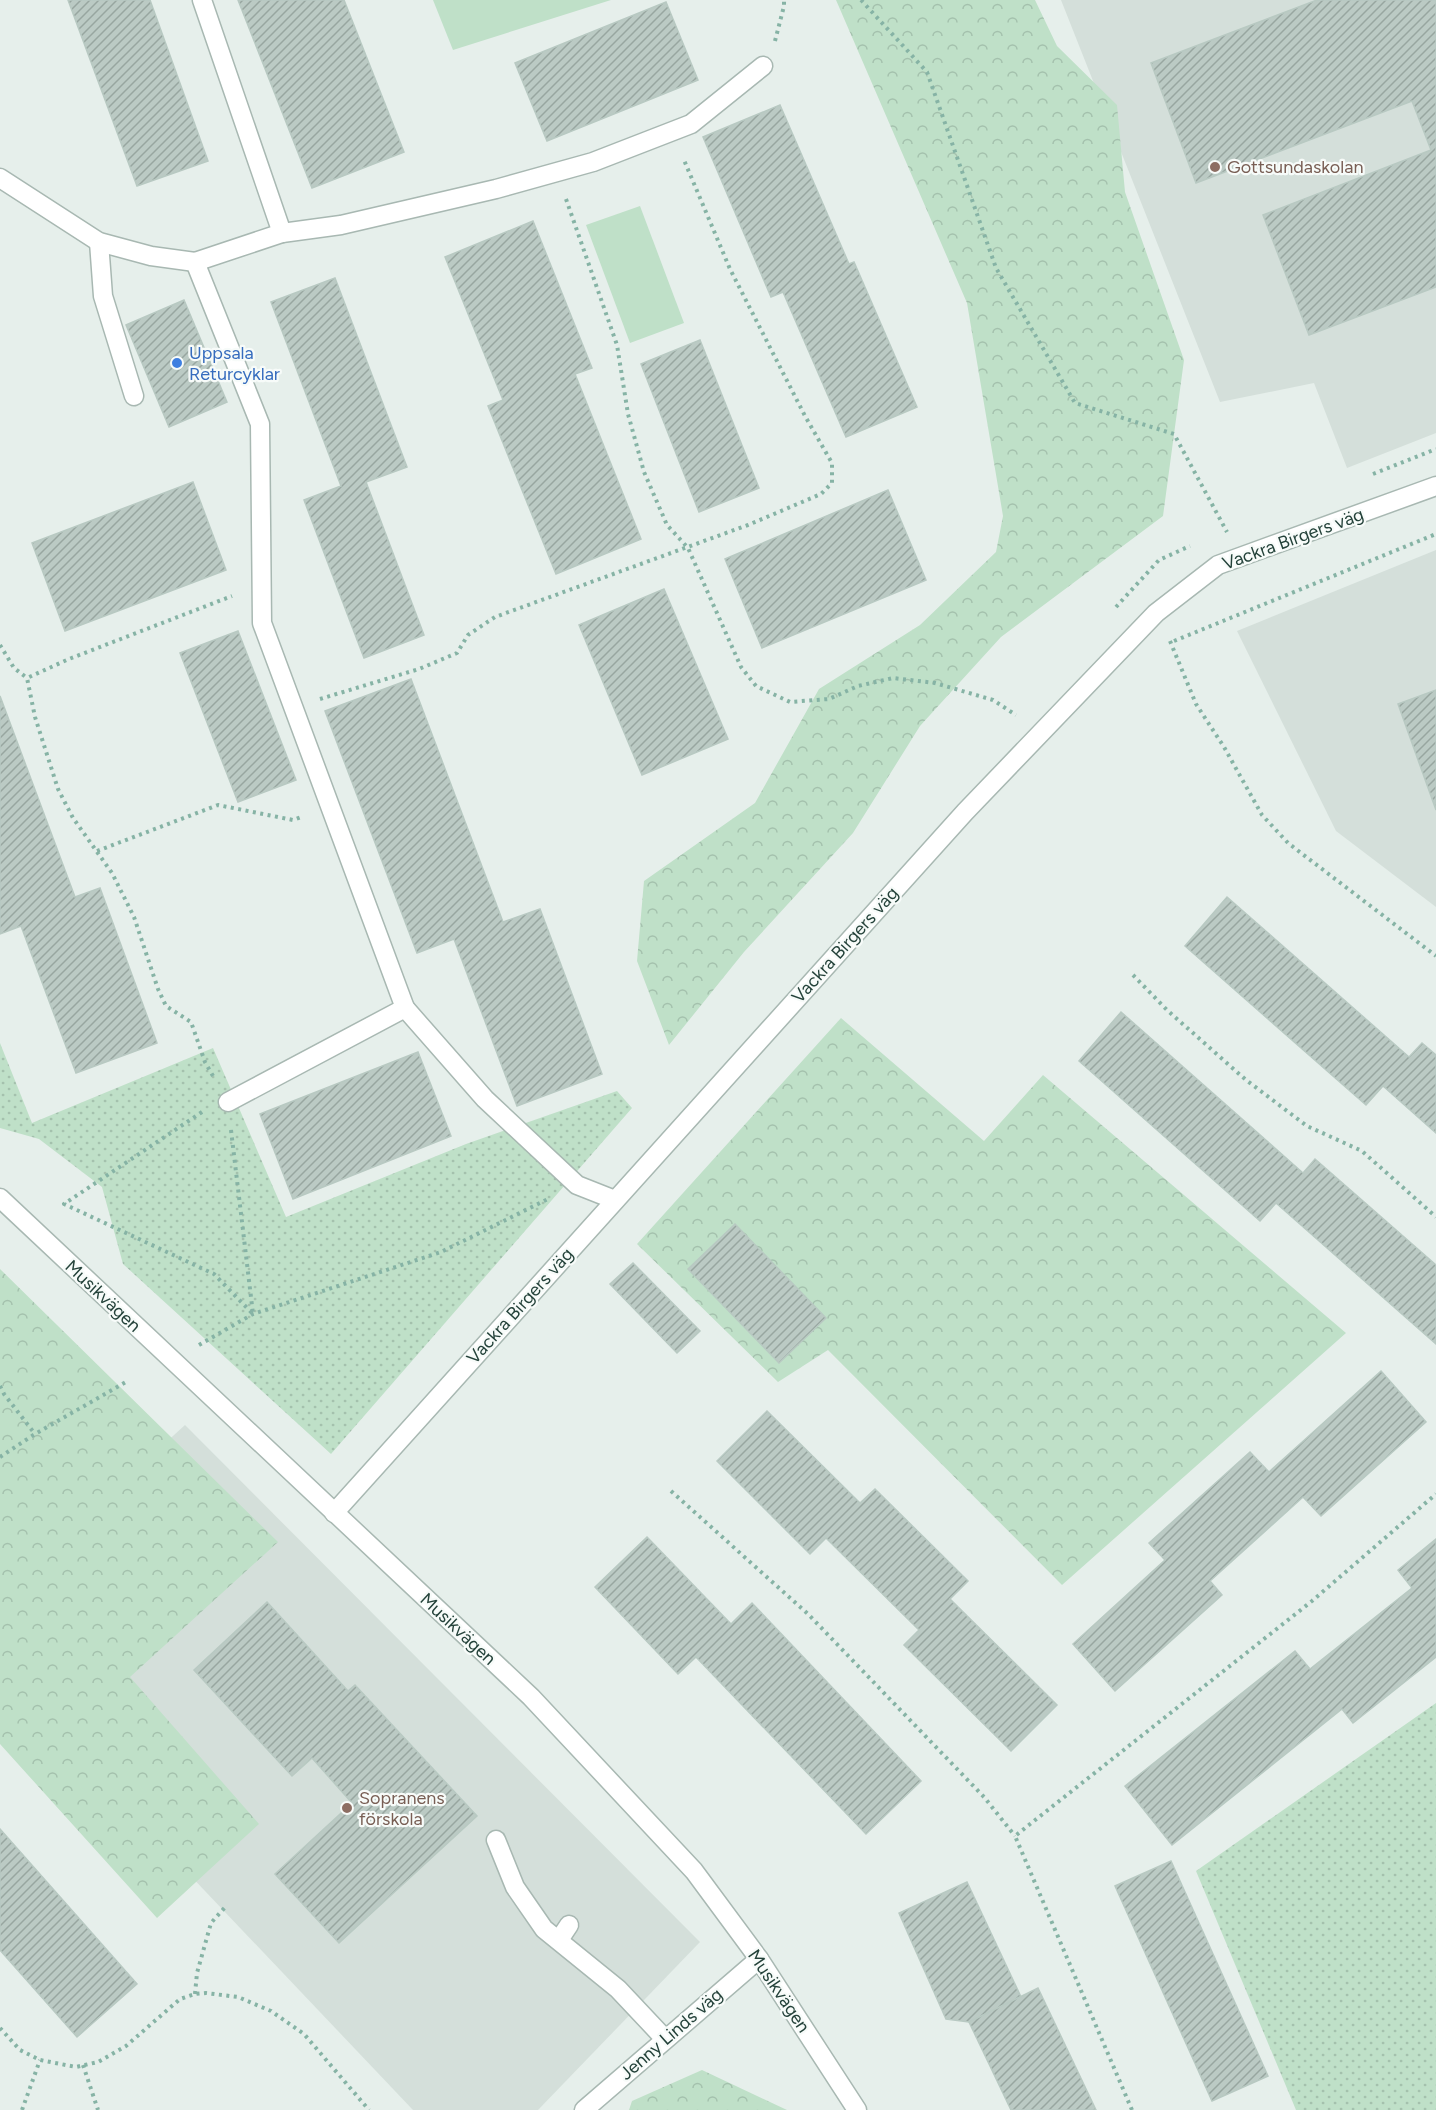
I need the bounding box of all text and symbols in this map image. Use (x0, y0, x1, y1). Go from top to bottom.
place label: Gottsundaskolan (1227, 156, 1363, 178)
marker: Gottsundaskolan (1208, 160, 1222, 174)
place label: Uppsala Returcyklar (189, 342, 280, 385)
marker: Uppsala Returcyklar (170, 356, 184, 370)
street label: Vackra Birgers väg (1219, 503, 1367, 575)
street label: Vackra Birgers väg (787, 882, 903, 1008)
street label: Vackra Birgers väg (462, 1243, 578, 1369)
street label: Musikvägen (61, 1255, 145, 1337)
street label: Musikvägen (416, 1588, 500, 1670)
place label: Sopranens förskola (359, 1787, 445, 1830)
marker: Sopranens förskola (340, 1801, 354, 1815)
street label: Musikvägen (743, 1945, 815, 2037)
street label: Jenny Linds väg (615, 1983, 727, 2085)

